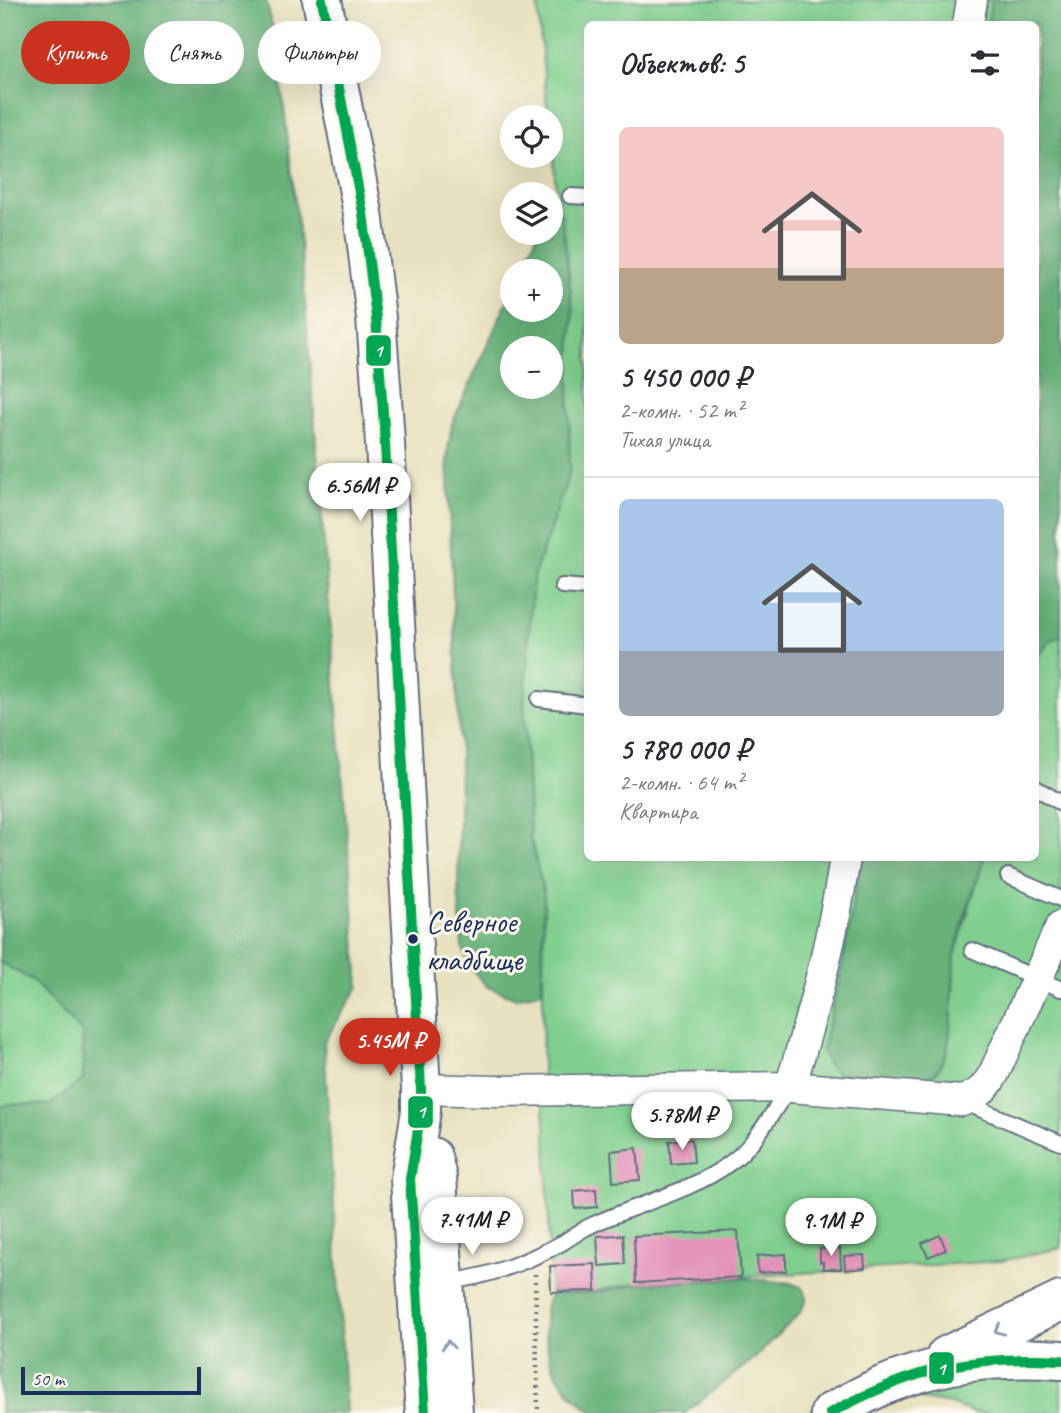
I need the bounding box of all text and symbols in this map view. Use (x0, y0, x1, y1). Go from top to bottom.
chip: Купить (21, 21, 130, 84)
chip: Снять (144, 21, 244, 84)
chip: Фильтры (258, 21, 381, 84)
text: Объектов: 5 (619, 44, 744, 82)
icon: filters (966, 44, 1004, 82)
map controls (500, 105, 563, 399)
button: locate (500, 105, 563, 168)
icon: home (749, 173, 875, 299)
button: layers (500, 182, 563, 245)
button: + (500, 259, 563, 322)
line badge: 1 (365, 334, 392, 367)
button: − (500, 336, 563, 399)
text: 1 (374, 339, 385, 363)
text: 5 450 000 ₽ (619, 358, 750, 396)
text: 2-комн. · 52 m² (619, 396, 743, 425)
text: Тихая улица (619, 425, 710, 454)
pin: 6.56M ₽ (295, 463, 425, 523)
text: 6.56M ₽ (325, 471, 395, 500)
icon: home (749, 545, 875, 671)
text: 5 780 000 ₽ (619, 730, 750, 768)
text: 2-комн. · 64 m² (619, 768, 743, 797)
text: Квартира (619, 797, 697, 826)
place label: Северное кладбище (426, 902, 524, 979)
marker: Северное кладбище (406, 932, 420, 946)
pin: 5.45M ₽ (325, 1018, 455, 1078)
text: 5.45M ₽ (355, 1026, 425, 1055)
pin: 5.78M ₽ (617, 1092, 747, 1152)
line badge: 1 (407, 1095, 434, 1129)
text: 1 (417, 1100, 428, 1124)
text: 5.78M ₽ (647, 1100, 717, 1129)
pin: 7.41M ₽ (407, 1198, 537, 1257)
pin: 9.1M ₽ (774, 1198, 888, 1258)
text: 7.41M ₽ (437, 1205, 507, 1234)
text: 9.1M ₽ (801, 1206, 861, 1235)
one-way arrow (994, 1322, 1006, 1336)
one-way arrow (441, 1339, 456, 1350)
line badge: 1 (928, 1351, 955, 1385)
text: 1 (937, 1357, 948, 1381)
scale bar (21, 1364, 201, 1396)
text: 50 m (32, 1367, 64, 1391)

